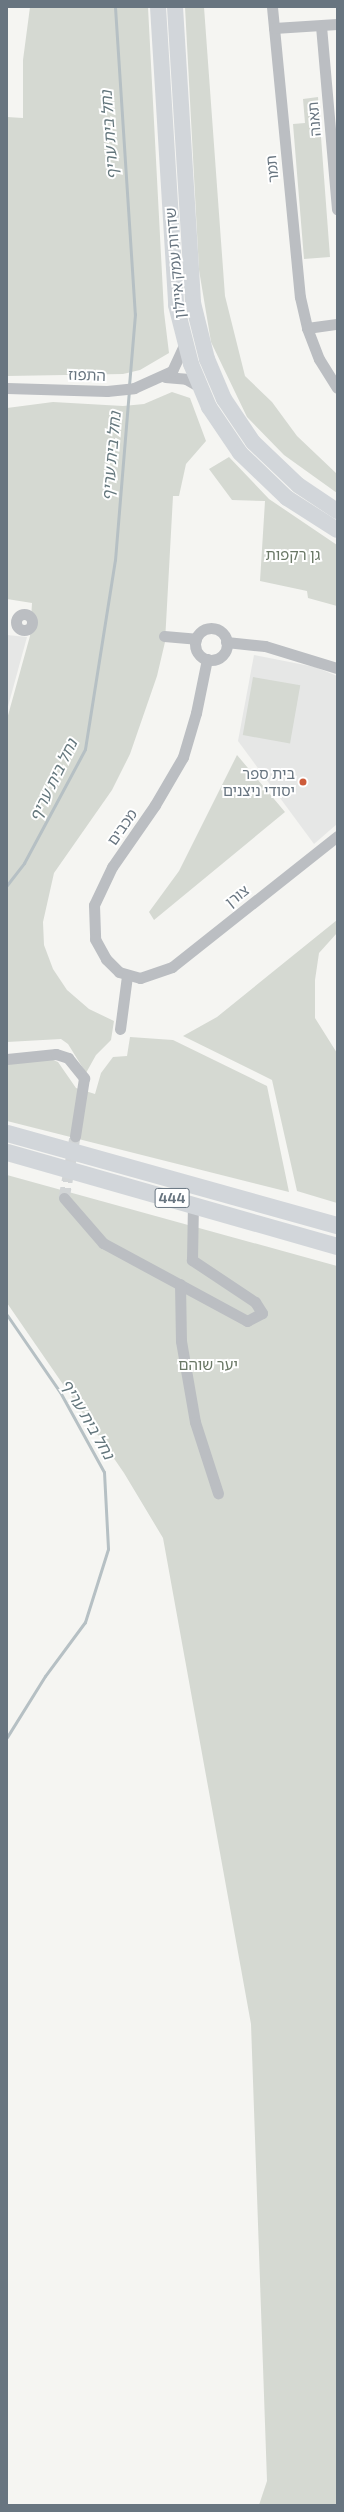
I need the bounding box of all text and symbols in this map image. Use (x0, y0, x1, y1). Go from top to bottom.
water label: נחל בית עריף (96, 90, 122, 180)
street label: תאנה (304, 101, 324, 137)
street label: תמר (262, 154, 282, 184)
street label: שדרות עמק איילון (161, 207, 189, 319)
street label: התפוז (68, 365, 106, 385)
water label: נחל בית עריף (98, 411, 124, 501)
park label: גן רקפות (266, 546, 320, 564)
water label: נחל בית עריף (25, 736, 81, 824)
place label: בית ספר יסודי ניצנים (223, 764, 295, 799)
marker: בית ספר יסודי ניצנים (298, 777, 308, 787)
street label: מכבים (103, 805, 141, 849)
street label: צורן (221, 881, 253, 911)
road number: 444 (154, 1186, 190, 1210)
park label: יער שוהם (178, 1356, 238, 1374)
water label: נחל בית עריף (57, 1376, 119, 1462)

